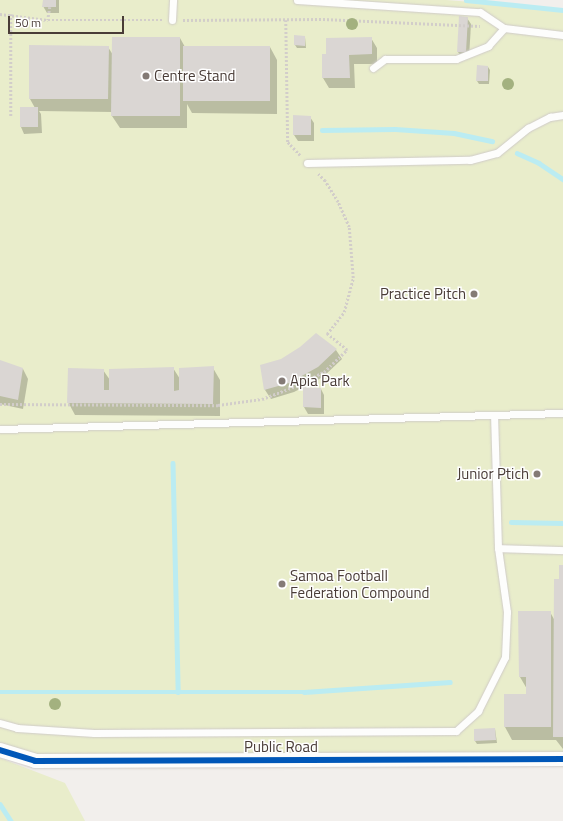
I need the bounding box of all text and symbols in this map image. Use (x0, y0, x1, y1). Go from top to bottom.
scale bar (10, 8, 126, 34)
text: 50 m (15, 13, 41, 32)
place label: Centre Stand (154, 67, 236, 85)
marker: Centre Stand (141, 71, 151, 81)
place label: Practice Pitch (380, 285, 466, 303)
marker: Practice Pitch (469, 289, 479, 299)
place label: Apia Park (290, 372, 350, 390)
marker: Apia Park (277, 376, 287, 386)
place label: Junior Ptich (457, 465, 529, 483)
marker: Junior Ptich (532, 469, 542, 479)
place label: Samoa Football Federation Compound (290, 566, 429, 601)
marker: Samoa Football Federation Compound (277, 579, 287, 589)
street label: Public Road (244, 738, 318, 756)

